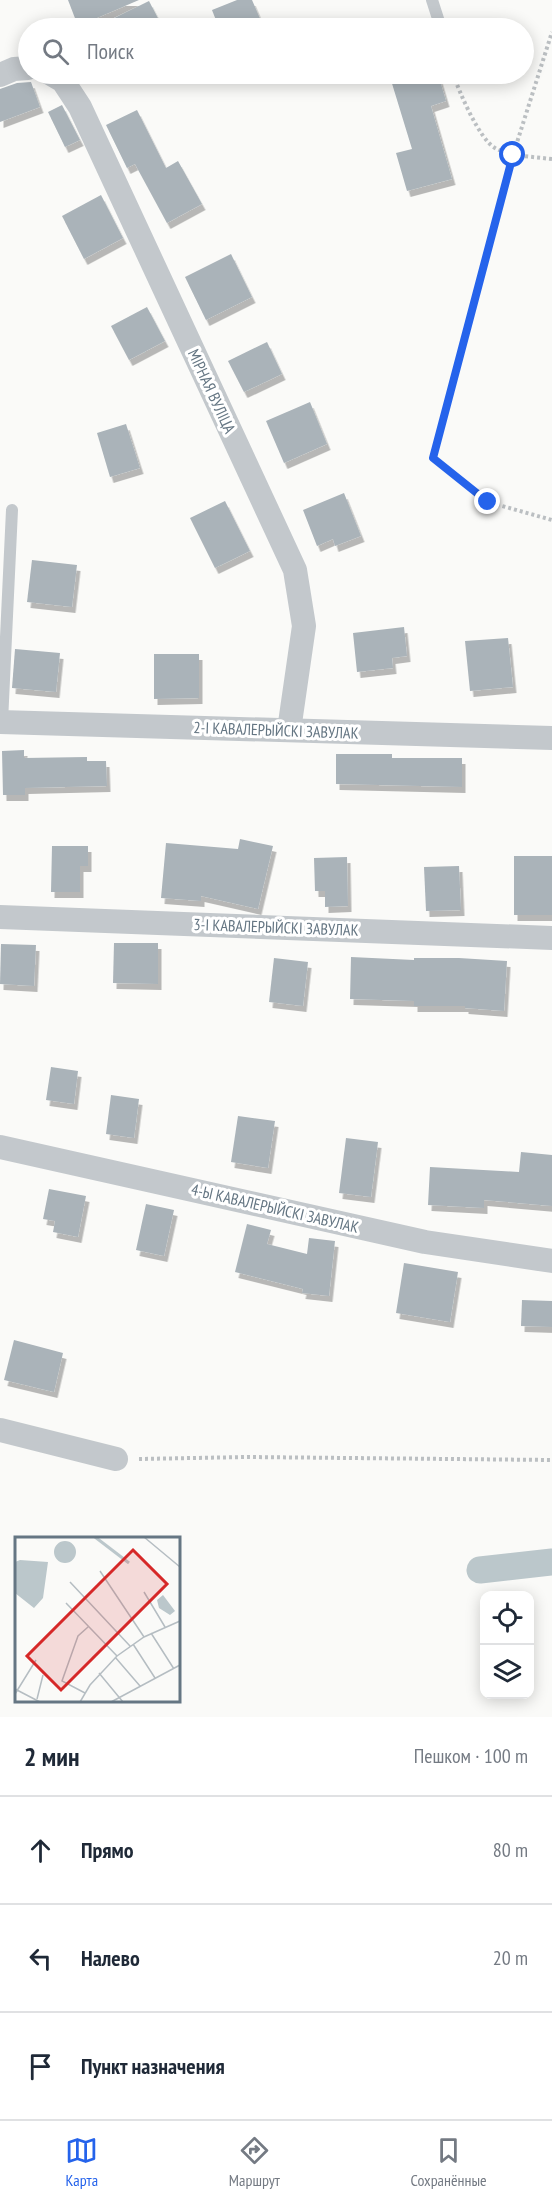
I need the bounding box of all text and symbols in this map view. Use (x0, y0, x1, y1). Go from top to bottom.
search box (18, 18, 534, 84)
icon: search (39, 35, 72, 68)
text: Поиск (87, 37, 134, 65)
route start (499, 141, 525, 167)
street label: МІРНАЯ ВУЛІЦА (184, 346, 240, 437)
route end (474, 488, 500, 514)
street label: 2-І КАВАЛЕРЫЙСКІ ЗАВУЛАК (193, 717, 359, 743)
street label: 3-І КАВАЛЕРЫЙСКІ ЗАВУЛАК (193, 914, 359, 940)
street label: 4-Ы КАВАЛЕРЫЙСКІ ЗАВУЛАК (189, 1179, 361, 1237)
inset map (15, 1537, 180, 1702)
map controls (480, 1591, 534, 1699)
button: locate (480, 1591, 534, 1645)
button: layers (480, 1645, 534, 1699)
text: 2 мин (24, 1740, 79, 1773)
text: Пешком · 100 m (414, 1743, 528, 1769)
icon: ahead (24, 1834, 57, 1867)
text: Прямо (81, 1836, 134, 1864)
text: 80 m (493, 1837, 528, 1863)
icon: left (24, 1942, 57, 1975)
text: Налево (81, 1944, 140, 1972)
text: 20 m (493, 1945, 528, 1971)
icon: arrive (24, 2050, 57, 2083)
text: Пункт назначения (81, 2052, 225, 2080)
tab: Карта (65, 2134, 98, 2190)
tab: Маршрут (229, 2134, 280, 2190)
tab: Сохранённые (411, 2134, 487, 2190)

